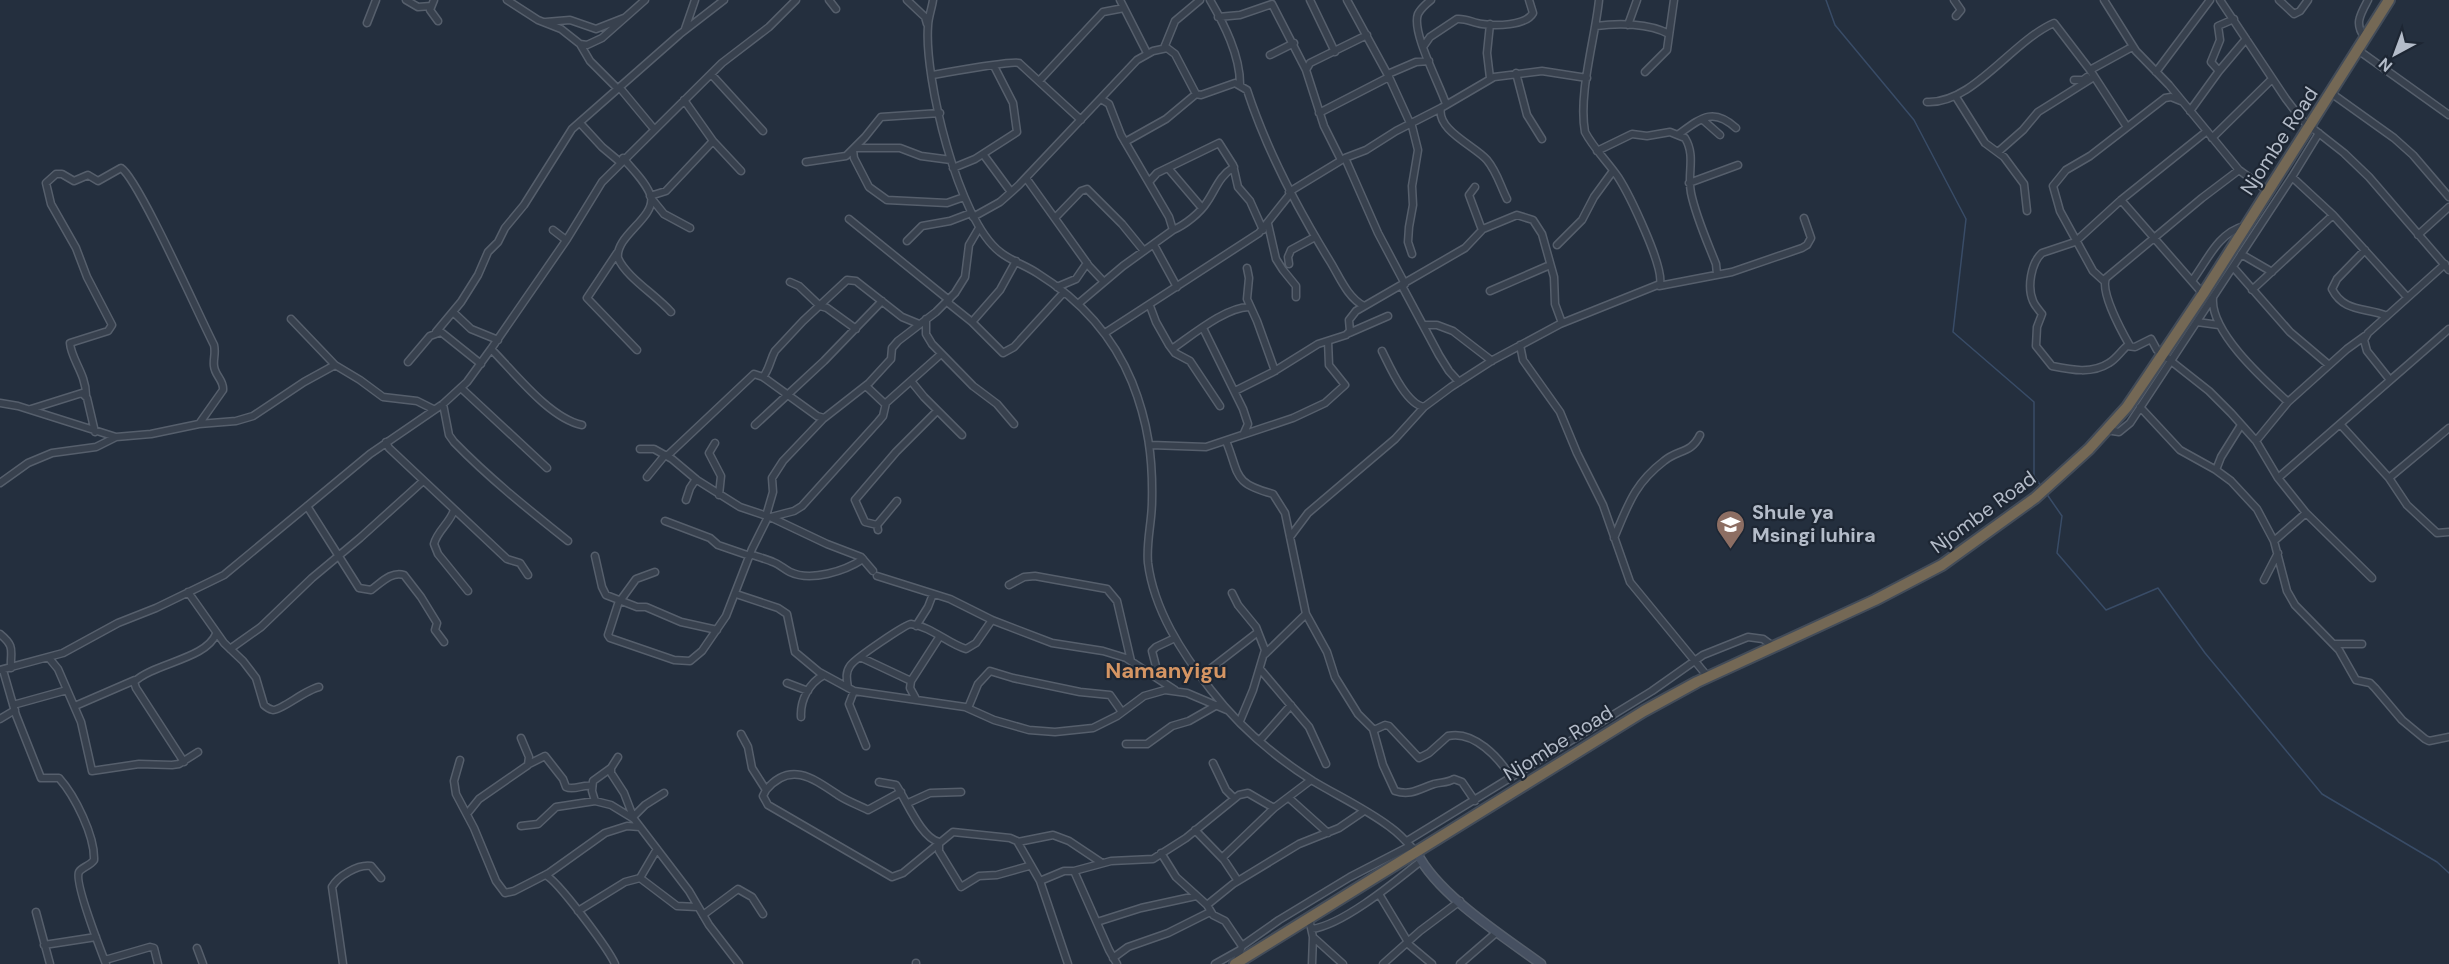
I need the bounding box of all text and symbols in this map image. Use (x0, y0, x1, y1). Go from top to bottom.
north arrow (2365, 24, 2425, 84)
text: N (2374, 53, 2397, 77)
street label: Njombe Road (2234, 82, 2324, 200)
street label: Njombe Road (1925, 465, 2041, 559)
place label: Shule ya Msingi luhira (1752, 499, 1876, 548)
school or university icon: Shule ya Msingi luhira (1715, 508, 1747, 550)
district label: Namanyigu (1105, 656, 1227, 685)
street label: Njombe Road (1498, 699, 1618, 787)

